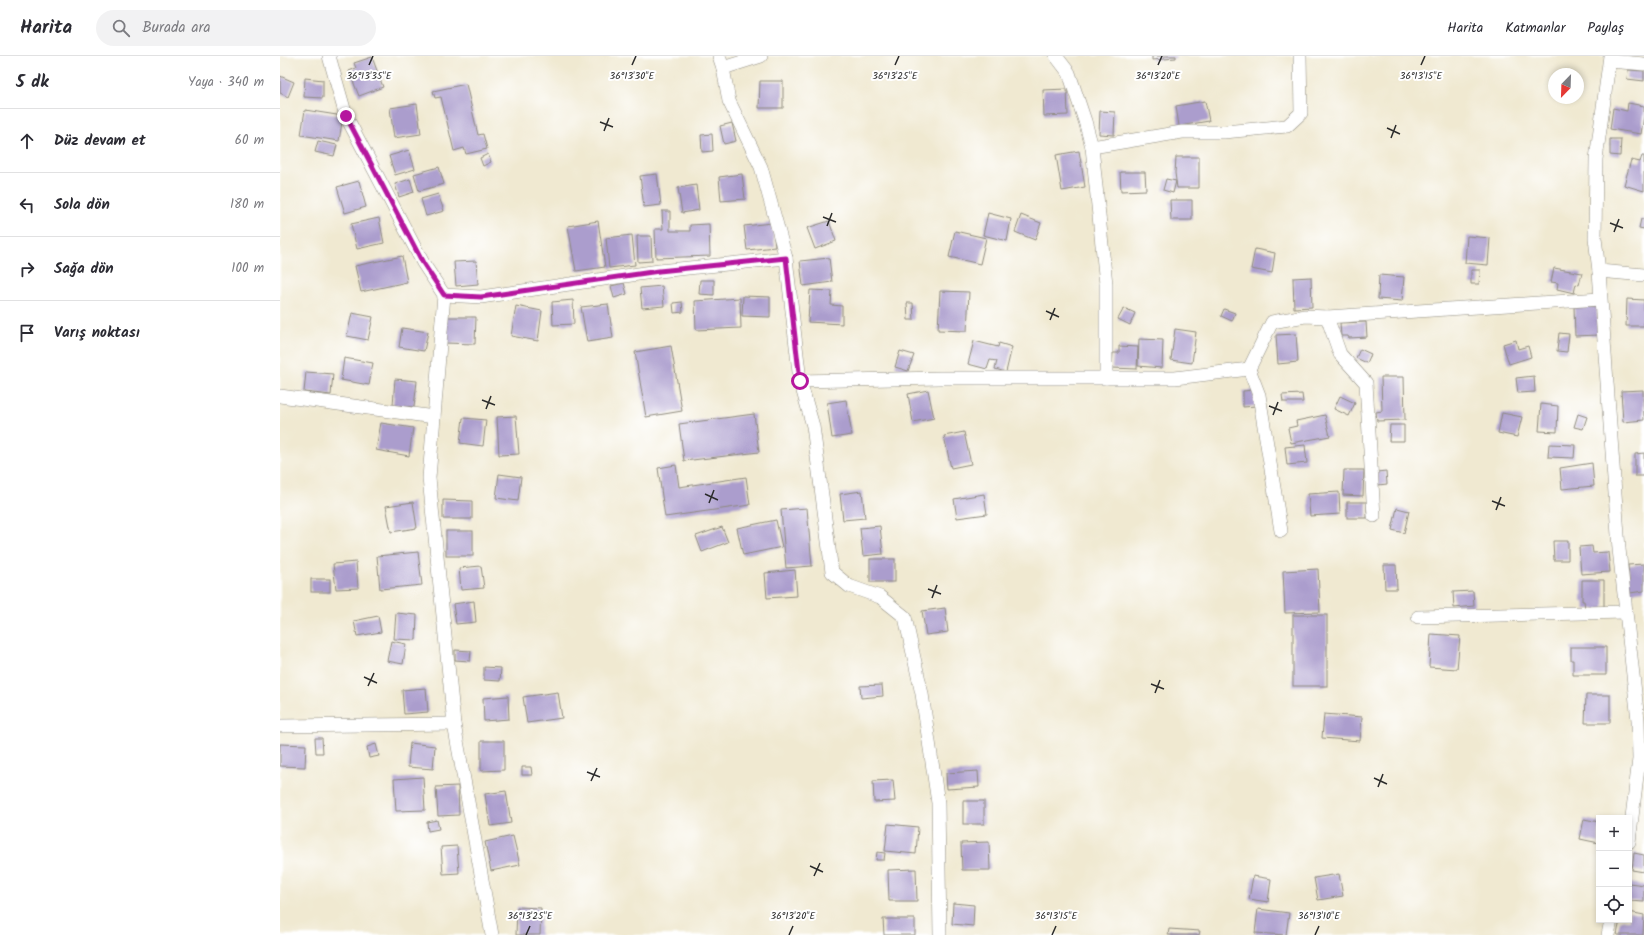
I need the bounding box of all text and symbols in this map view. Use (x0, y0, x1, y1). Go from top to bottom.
search box (96, 10, 376, 46)
text: Harita (20, 13, 72, 43)
text: Burada ara (142, 16, 210, 40)
icon: search (110, 17, 132, 39)
text: Harita (1447, 17, 1483, 39)
text: Katmanlar (1505, 17, 1565, 39)
text: Paylaş (1587, 17, 1624, 39)
text: 36°13'35"E (346, 68, 393, 84)
text: 36°13'30"E (610, 68, 656, 84)
text: 36°13'25"E (872, 68, 919, 84)
text: 36°13'20"E (1136, 68, 1182, 84)
text: 36°13'15"E (1400, 68, 1443, 84)
north arrow (1548, 68, 1584, 104)
text: 5 dk (16, 69, 49, 96)
text: Yaya · 340 m (188, 72, 264, 93)
route end (337, 107, 355, 125)
text: Düz devam et (54, 129, 146, 153)
icon: ahead (16, 130, 38, 152)
text: 60 m (235, 130, 264, 151)
text: Sola dön (54, 193, 110, 217)
icon: left (16, 194, 38, 216)
text: 180 m (230, 194, 264, 215)
text: Sağa dön (54, 257, 114, 281)
icon: right (16, 258, 38, 280)
text: 100 m (231, 258, 264, 279)
text: Varış noktası (54, 321, 140, 345)
icon: arrive (16, 322, 38, 344)
route start (791, 372, 809, 390)
map controls (1596, 815, 1632, 923)
button: + (1596, 815, 1632, 851)
button: − (1596, 851, 1632, 887)
button: locate (1596, 887, 1632, 923)
text: 36°13'25"E (507, 908, 554, 924)
text: 36°13'20"E (771, 908, 817, 924)
text: 36°13'15"E (1035, 908, 1078, 924)
text: 36°13'10"E (1298, 908, 1341, 924)

